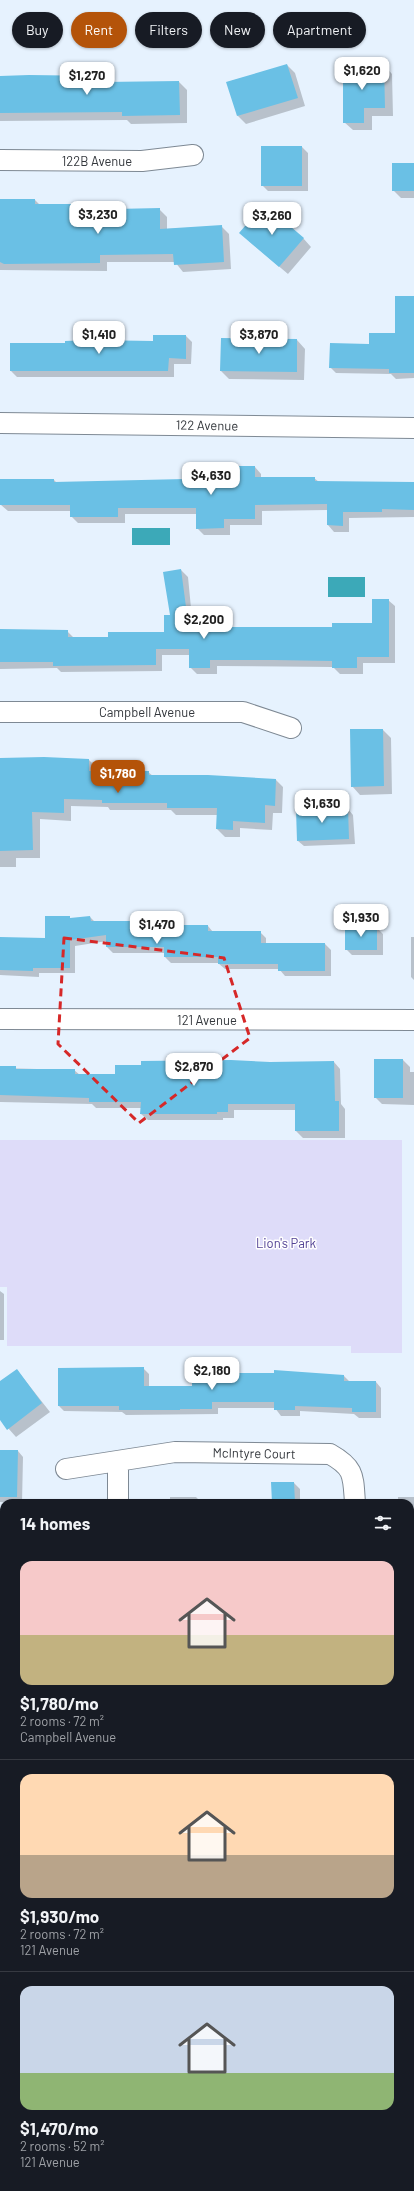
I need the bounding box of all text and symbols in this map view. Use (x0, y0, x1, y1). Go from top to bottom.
chip: Buy (12, 12, 63, 48)
chip: Rent (71, 12, 127, 48)
chip: Filters (135, 12, 202, 48)
chip: New (210, 12, 265, 48)
chip: Apartment (273, 12, 366, 48)
pin: $1,620 (329, 57, 395, 91)
pin: $1,270 (54, 62, 120, 96)
text: $1,620 (343, 62, 381, 78)
text: $1,270 (69, 67, 105, 83)
street label: 122B Avenue (62, 153, 132, 169)
pin: $3,230 (65, 201, 131, 235)
pin: $3,260 (239, 202, 305, 236)
text: $3,230 (78, 206, 118, 222)
text: $3,260 (252, 207, 292, 223)
pin: $1,410 (66, 321, 132, 355)
pin: $3,870 (226, 321, 292, 355)
text: $1,410 (82, 326, 116, 342)
text: $3,870 (240, 326, 278, 342)
street label: 122 Avenue (176, 416, 238, 434)
pin: $4,630 (178, 462, 244, 496)
text: $4,630 (191, 467, 231, 483)
pin: $2,200 (171, 606, 237, 640)
text: $2,200 (184, 611, 224, 627)
street label: Campbell Avenue (99, 704, 195, 720)
pin: $1,780 (85, 760, 151, 794)
text: $1,780 (100, 765, 136, 781)
pin: $1,630 (289, 790, 355, 824)
text: $1,630 (304, 795, 340, 811)
pin: $1,930 (328, 904, 394, 938)
text: $1,930 (343, 909, 379, 925)
pin: $1,470 (124, 911, 190, 945)
text: $1,470 (139, 916, 175, 932)
street label: 121 Avenue (177, 1012, 237, 1028)
pin: $2,870 (161, 1053, 227, 1087)
text: $2,870 (174, 1058, 214, 1074)
park label: Lion's Park (256, 1235, 317, 1251)
pin: $2,180 (179, 1357, 245, 1391)
text: $2,180 (193, 1362, 231, 1378)
street label: McIntyre Court (212, 1444, 296, 1462)
icon: filters (372, 1512, 394, 1534)
text: 14 homes (20, 1513, 90, 1533)
icon: home (171, 1587, 243, 1659)
text: $1,780/mo (20, 1693, 99, 1713)
text: 2 rooms · 72 m² (20, 1713, 104, 1729)
text: Campbell Avenue (20, 1729, 116, 1745)
icon: home (171, 1800, 243, 1872)
text: $1,930/mo (20, 1906, 99, 1926)
text: 2 rooms · 72 m² (20, 1926, 104, 1942)
text: 121 Avenue (20, 1942, 80, 1958)
icon: home (171, 2012, 243, 2084)
text: $1,470/mo (20, 2118, 99, 2138)
text: 2 rooms · 52 m² (20, 2138, 105, 2154)
text: 121 Avenue (20, 2154, 80, 2170)

